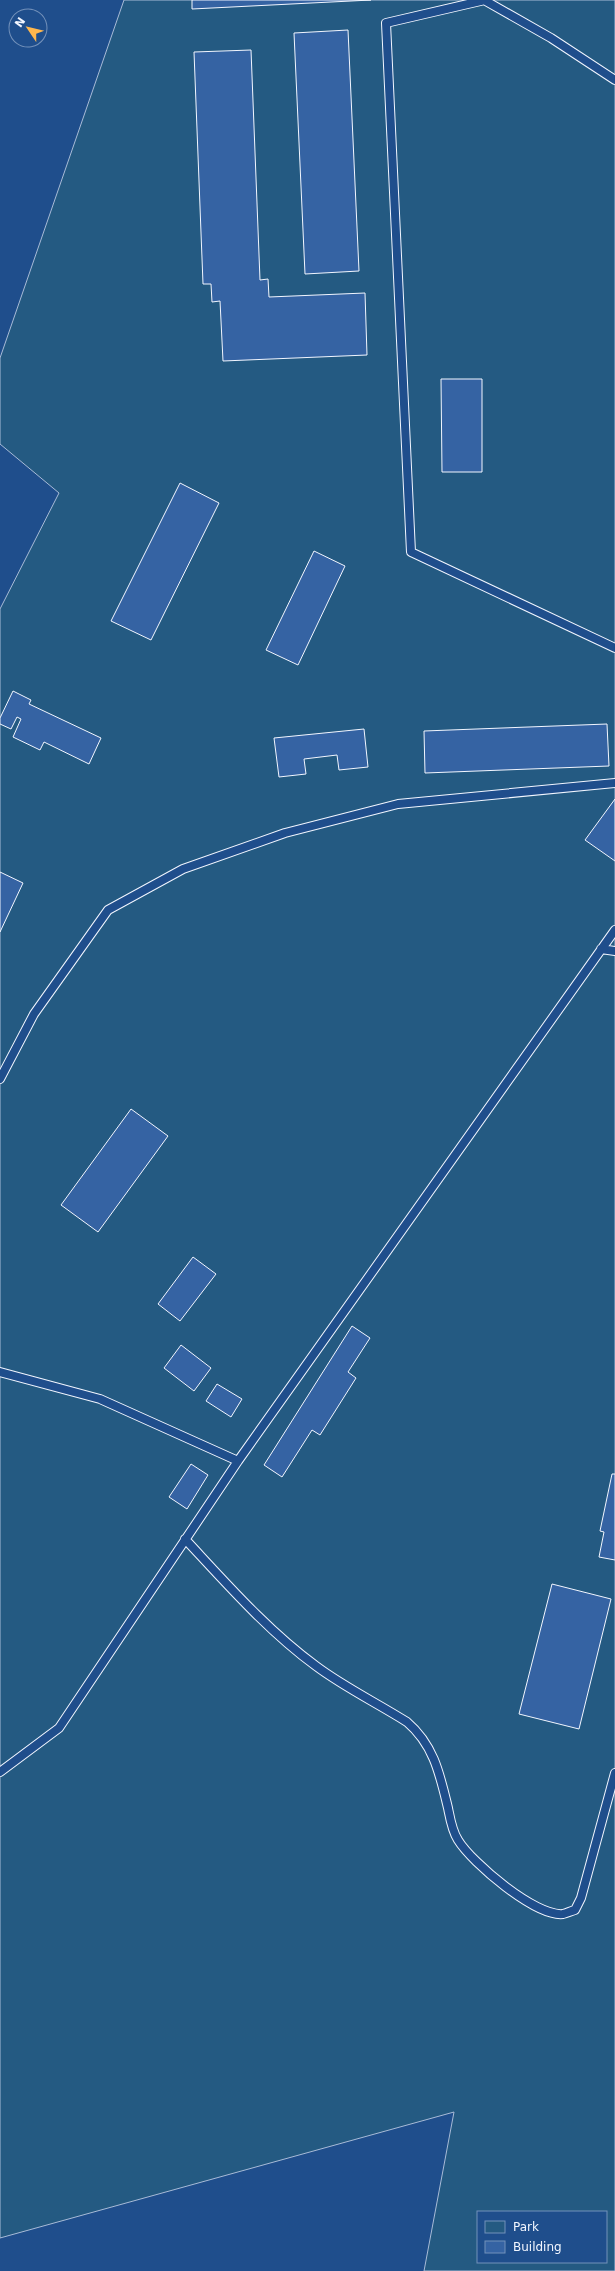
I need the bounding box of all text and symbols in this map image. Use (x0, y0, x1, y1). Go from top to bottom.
north arrow (8, 8, 48, 48)
text: N (12, 15, 28, 30)
legend (477, 2211, 607, 2263)
text: Park (513, 2220, 539, 2234)
text: Building (513, 2240, 562, 2254)

